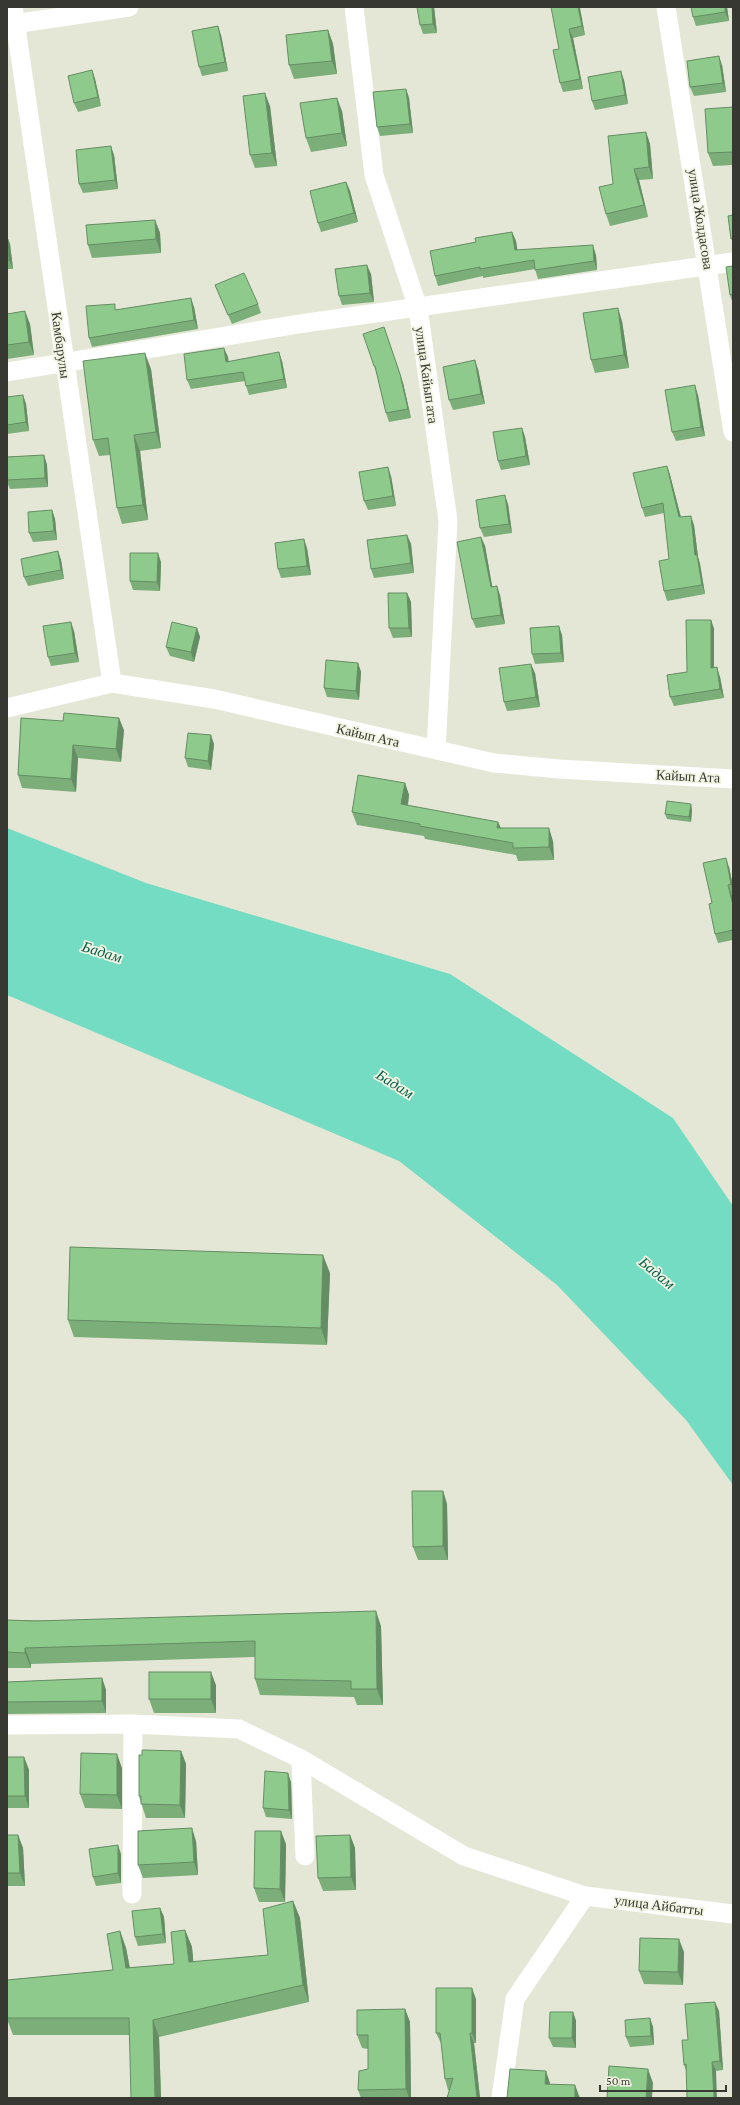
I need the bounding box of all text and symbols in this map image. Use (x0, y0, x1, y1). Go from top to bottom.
street label: улица Жолдасова (685, 167, 717, 271)
street label: Камбарулы (48, 311, 74, 380)
street label: улица Кайып ата (412, 325, 442, 425)
street label: Кайып Ата (335, 720, 402, 750)
street label: Кайып Ата (655, 766, 721, 786)
water label: Бадам (79, 938, 124, 966)
water label: Бадам (373, 1066, 417, 1102)
water label: Бадам (635, 1253, 678, 1293)
street label: улица Айбатты (614, 1892, 705, 1918)
scale bar (600, 2067, 726, 2093)
text: 50 m (606, 2074, 631, 2088)

